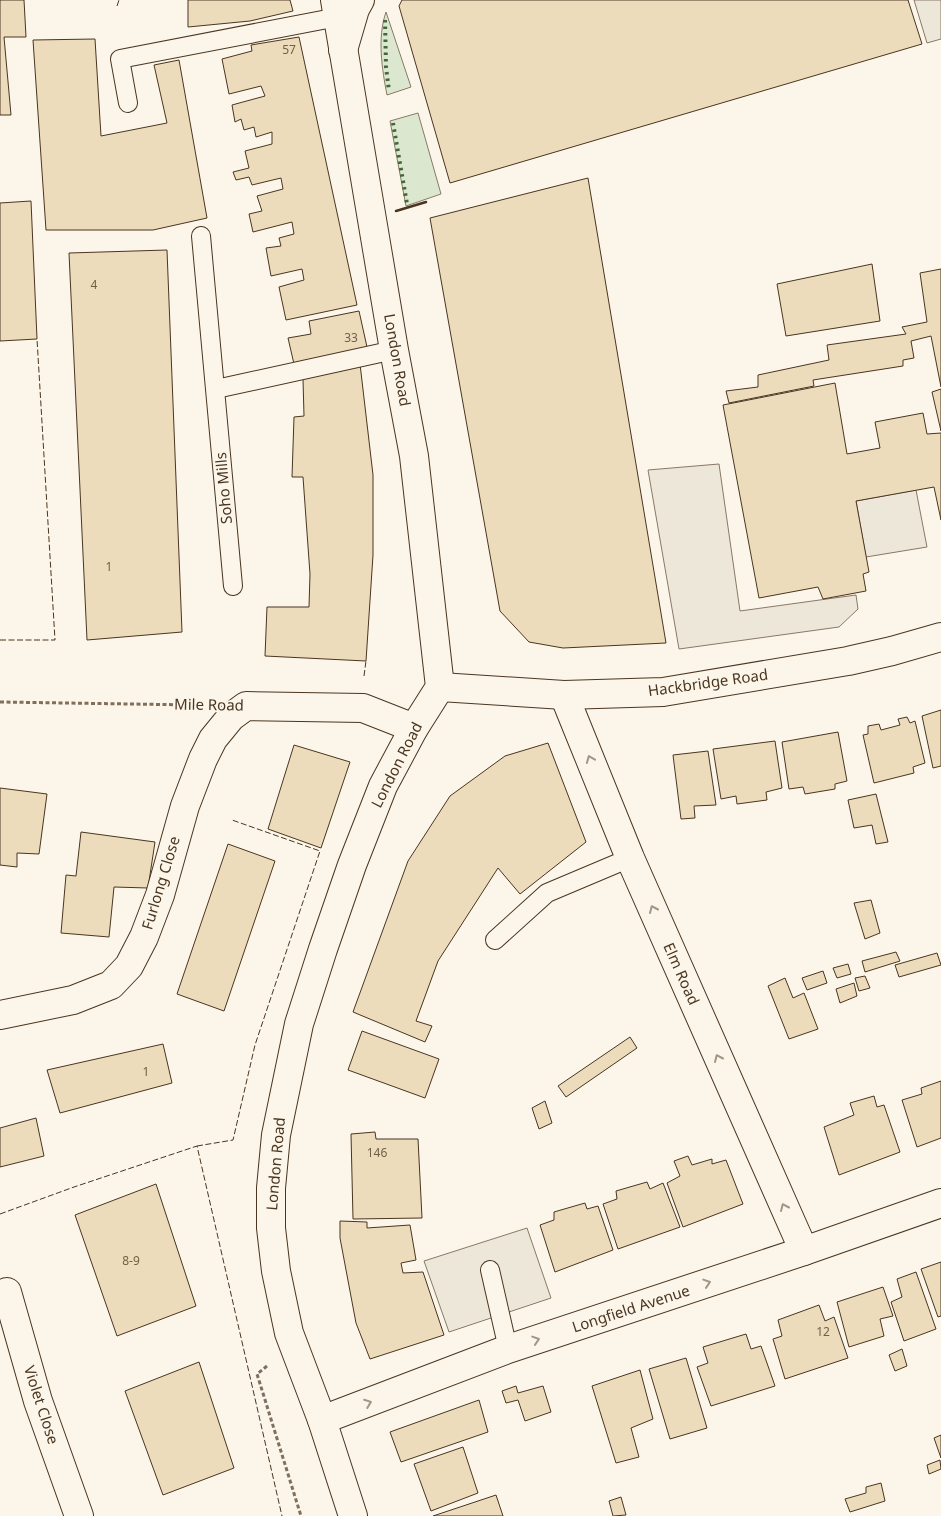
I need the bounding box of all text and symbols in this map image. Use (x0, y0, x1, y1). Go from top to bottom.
house number: 57 (282, 41, 296, 58)
house number: 4 (91, 276, 98, 293)
street label: London Road (380, 312, 416, 408)
house number: 33 (344, 329, 358, 346)
street label: Soho Mills (210, 451, 236, 525)
house number: 1 (106, 558, 112, 575)
street label: Hackbridge Road (647, 664, 769, 700)
street label: Mile Road (174, 693, 244, 715)
street label: London Road (366, 718, 426, 811)
one-way arrow (586, 756, 596, 764)
street label: Furlong Close (136, 834, 184, 932)
one-way arrow (649, 906, 659, 915)
street label: Elm Road (659, 939, 705, 1008)
one-way arrow (714, 1054, 725, 1063)
house number: 1 (143, 1063, 149, 1080)
street label: London Road (261, 1116, 289, 1211)
house number: 146 (367, 1144, 387, 1161)
one-way arrow (780, 1203, 790, 1212)
house number: 8-9 (122, 1252, 140, 1269)
one-way arrow (702, 1279, 711, 1289)
street label: Longfield Avenue (569, 1280, 692, 1337)
house number: 12 (816, 1323, 830, 1340)
one-way arrow (532, 1336, 540, 1346)
street label: Violet Close (20, 1363, 64, 1447)
one-way arrow (363, 1399, 371, 1409)

